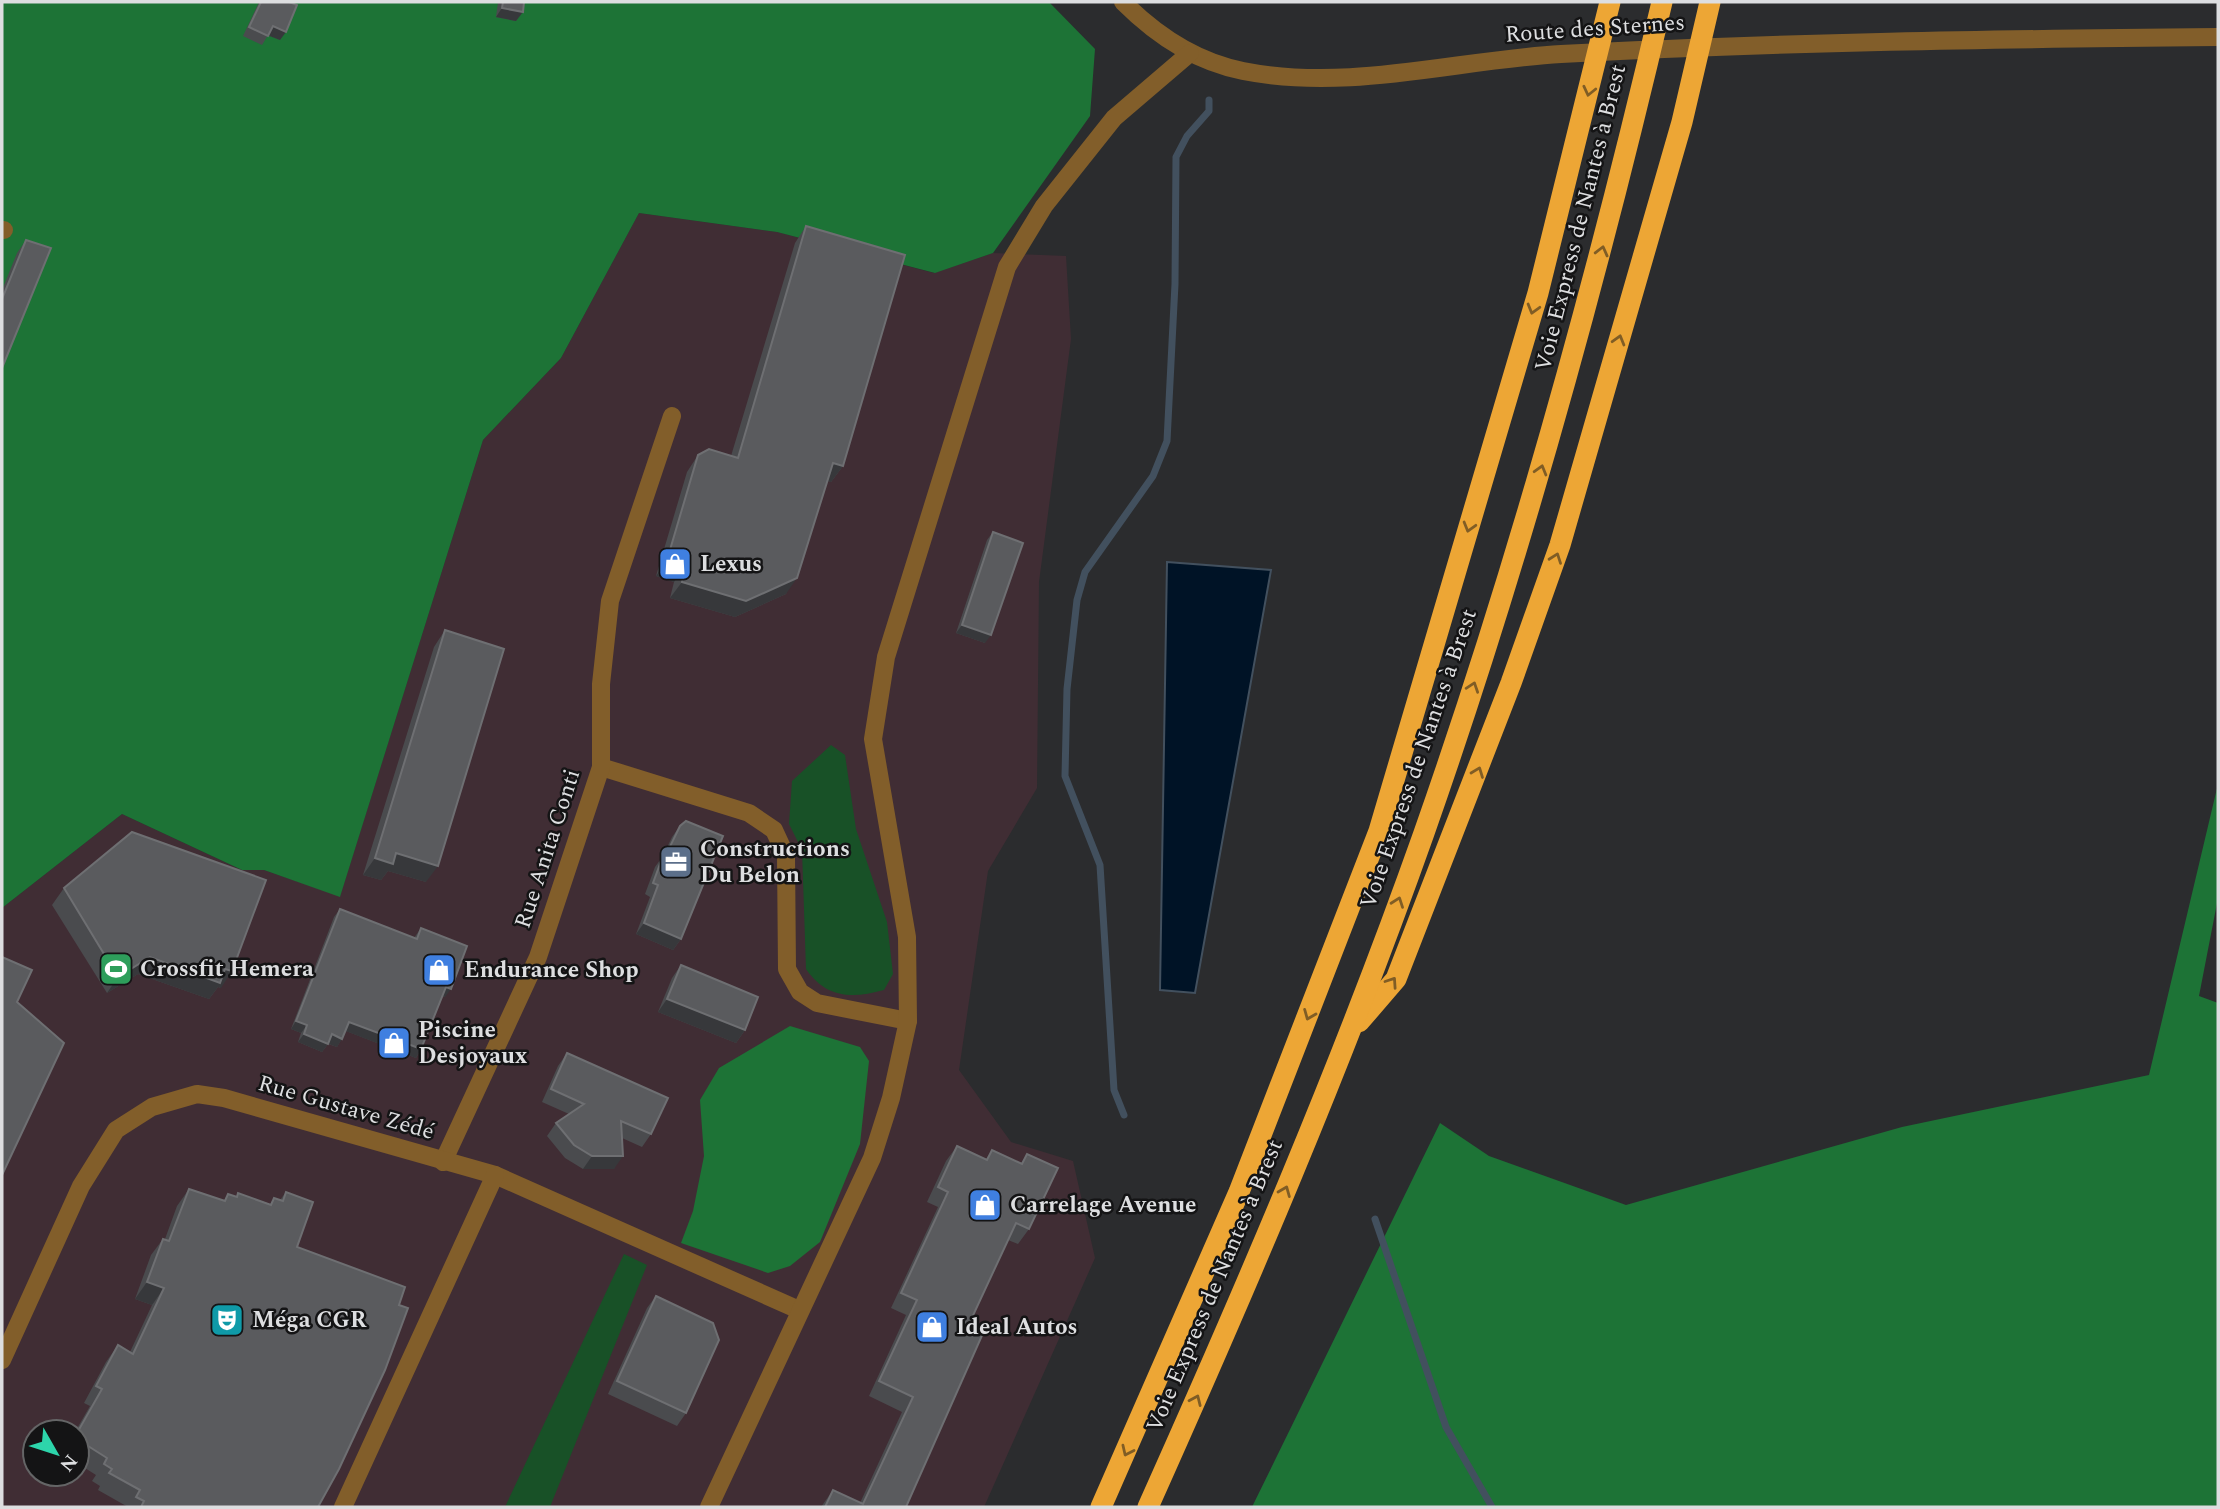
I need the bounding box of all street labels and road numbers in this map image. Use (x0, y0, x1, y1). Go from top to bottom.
street label: Route des Sternes (1504, 5, 1686, 53)
street label: Voie Express de Nantes à Brest (1526, 61, 1636, 375)
street label: Voie Express de Nantes à Brest (1351, 604, 1487, 914)
street label: Rue Anita Conti (506, 765, 590, 933)
street label: Rue Gustave Zédé (254, 1066, 438, 1150)
street label: Voie Express de Nantes à Brest (1137, 1134, 1293, 1438)

